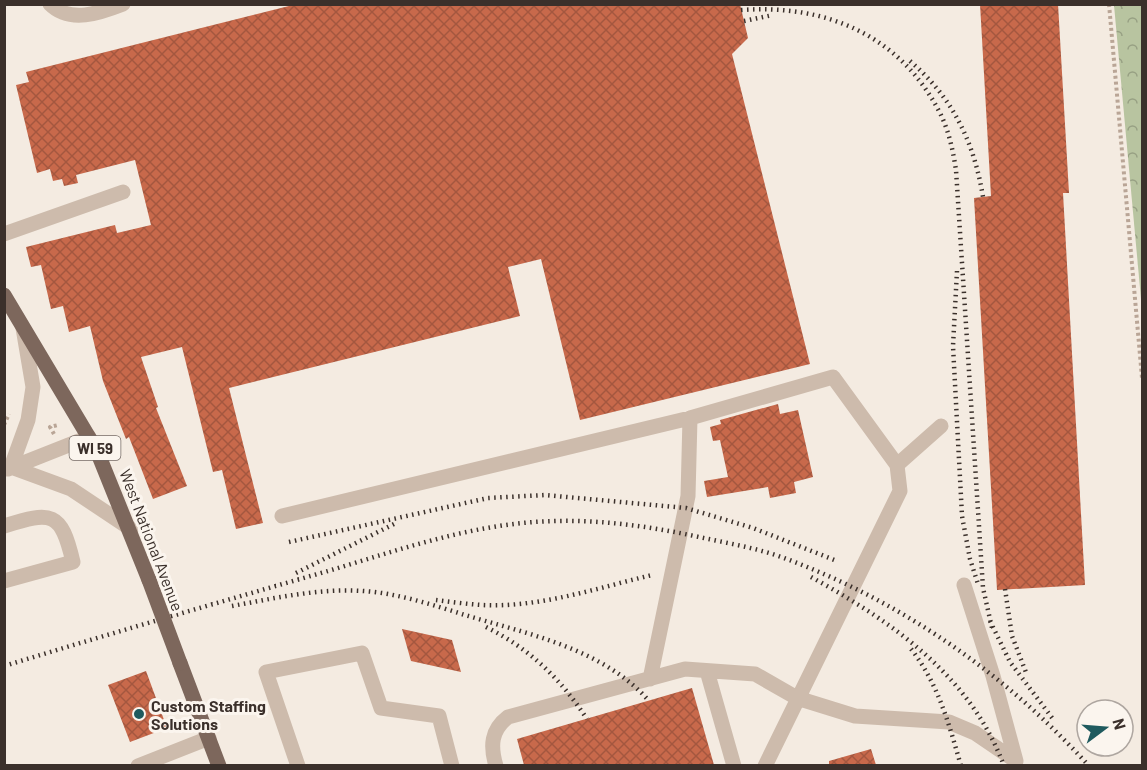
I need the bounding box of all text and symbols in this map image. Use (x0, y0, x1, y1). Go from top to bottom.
road number: WI 59 (70, 436, 121, 460)
street label: West National Avenue (116, 466, 188, 614)
place label: Custom Staffing Solutions (151, 696, 266, 733)
north arrow (1075, 698, 1135, 758)
marker: Custom Staffing Solutions (132, 707, 146, 721)
text: N (1109, 716, 1130, 731)

